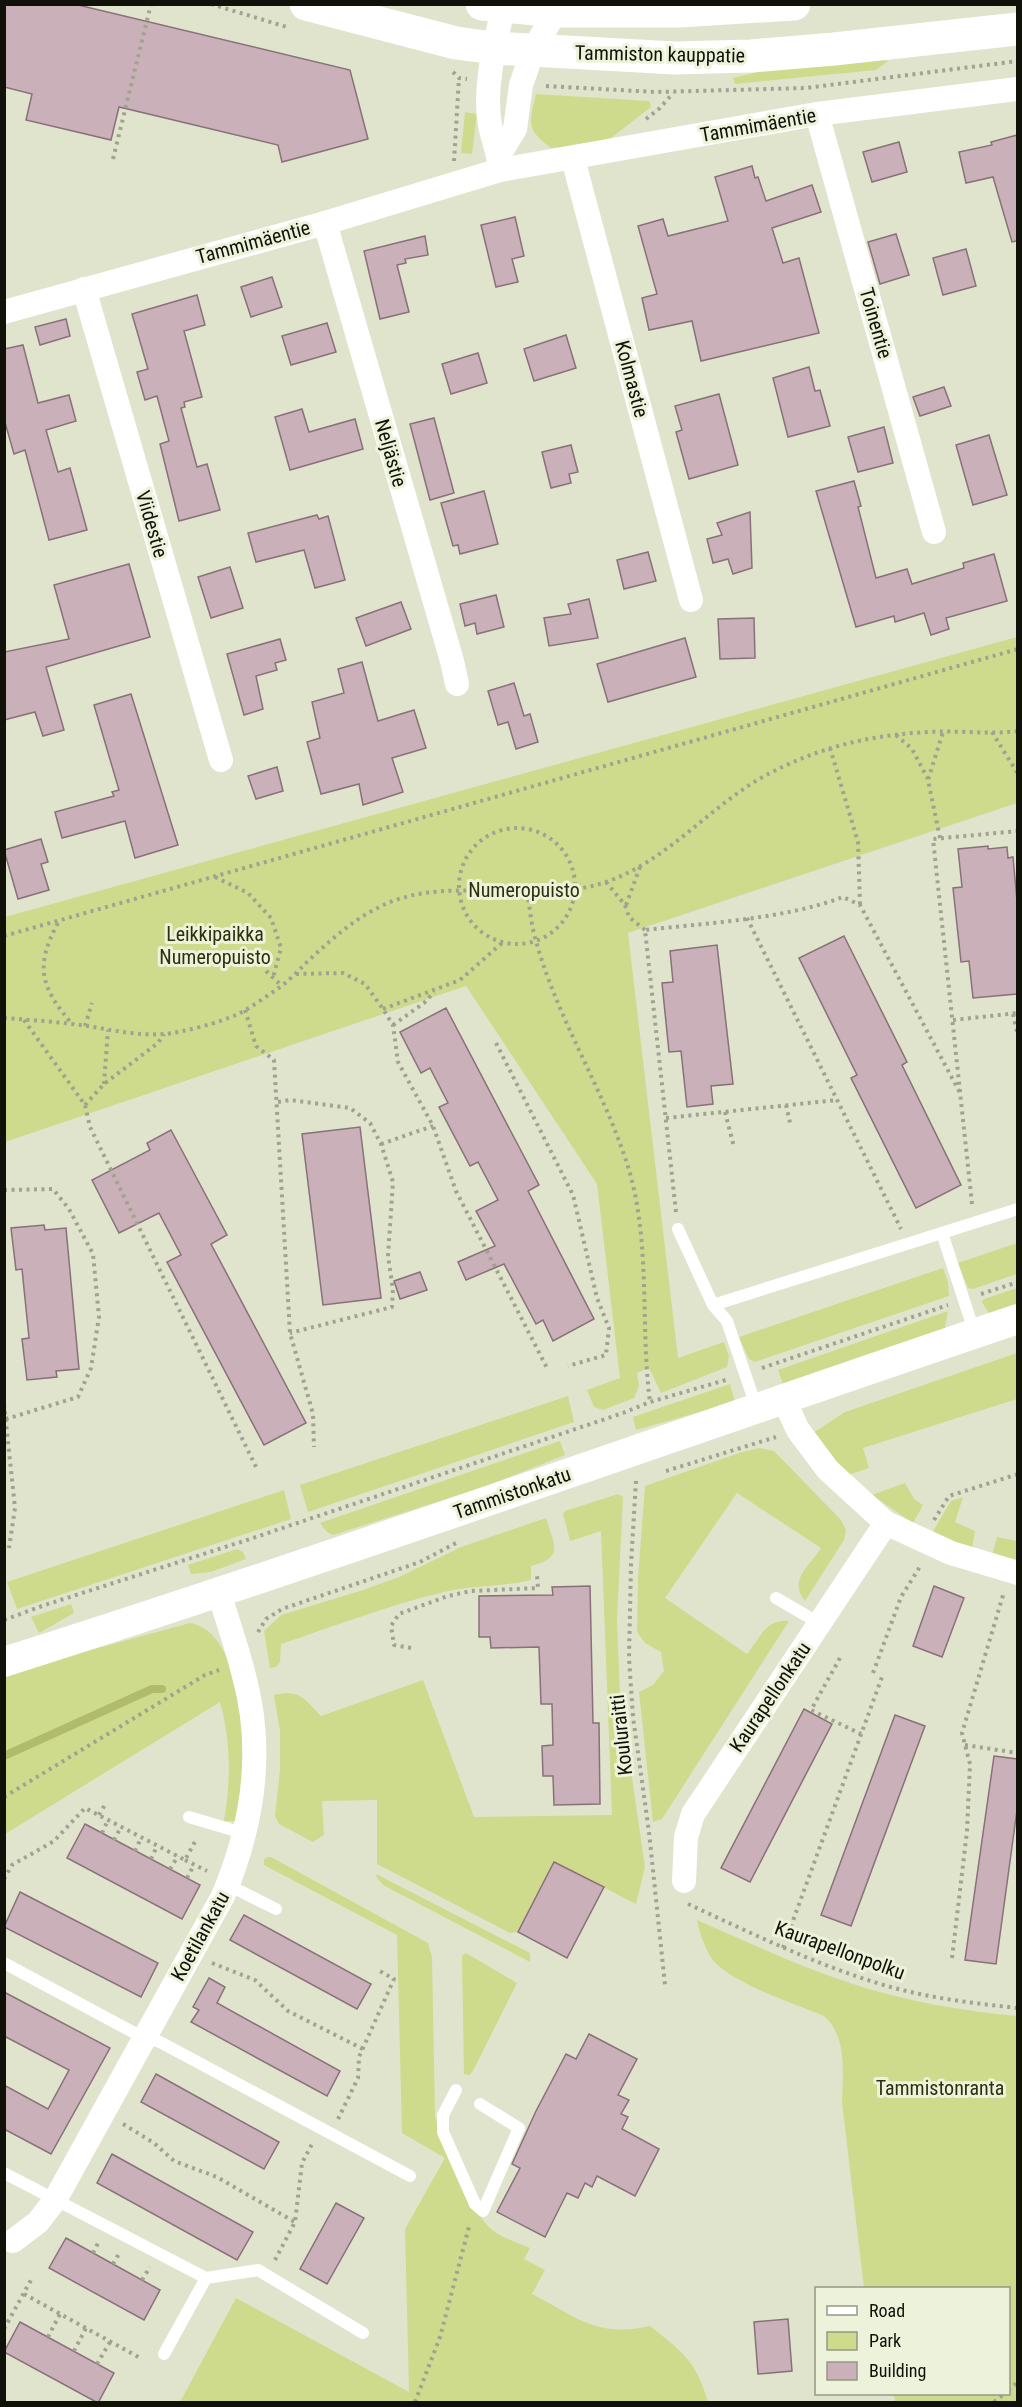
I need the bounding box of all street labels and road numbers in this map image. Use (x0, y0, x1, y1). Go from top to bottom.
street label: Tammiston kauppatie (575, 41, 745, 67)
street label: Tammimäentie (698, 103, 818, 147)
street label: Tammimäentie (193, 215, 313, 269)
street label: Toinentie (854, 285, 898, 361)
street label: Kolmastie (610, 338, 654, 420)
street label: Neljästie (370, 416, 412, 490)
street label: Viidestie (131, 488, 173, 560)
street label: Tammistonkatu (450, 1462, 574, 1524)
street label: Kaurapellonkatu (724, 1637, 816, 1757)
street label: Kouluraitti (605, 1694, 637, 1776)
street label: Koetilankatu (166, 1887, 234, 1985)
street label: Kaurapellonpolku (772, 1915, 908, 1985)

